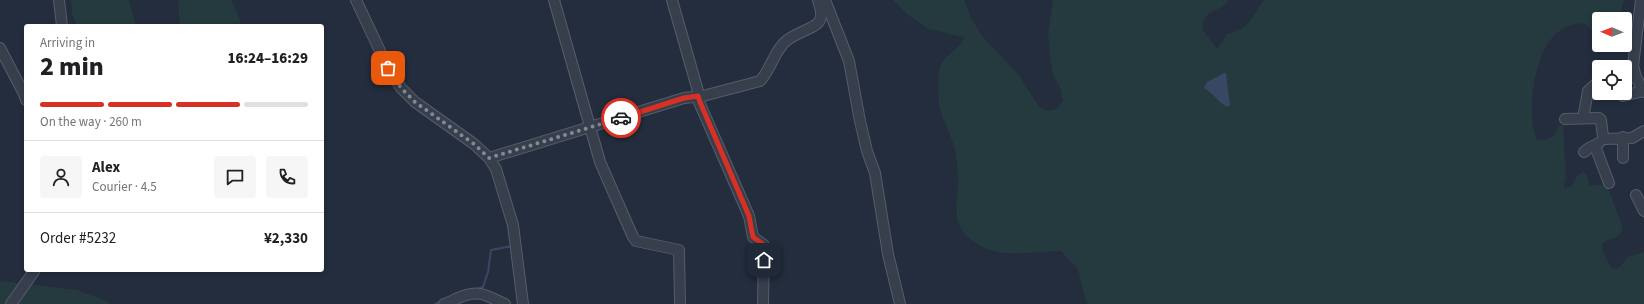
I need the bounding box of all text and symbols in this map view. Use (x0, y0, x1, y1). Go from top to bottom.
north arrow (1592, 12, 1632, 52)
map controls (1592, 12, 1632, 100)
text: Arriving in (40, 34, 95, 52)
text: 2 min (40, 48, 104, 85)
text: 16:24–16:29 (227, 48, 308, 69)
pin (371, 51, 405, 85)
icon: bag (377, 57, 399, 79)
button: locate (1592, 60, 1632, 100)
courier (601, 98, 641, 138)
icon: car (610, 107, 632, 129)
text: On the way · 260 m (40, 113, 142, 131)
button: person (40, 156, 82, 198)
button: chat (214, 156, 256, 198)
button: phone (266, 156, 308, 198)
text: Alex (92, 157, 120, 178)
text: Courier · 4.5 (92, 178, 157, 196)
text: Order #5232 (40, 228, 116, 249)
text: ¥2,330 (264, 228, 308, 249)
pin (747, 243, 781, 277)
icon: home (753, 249, 775, 271)

